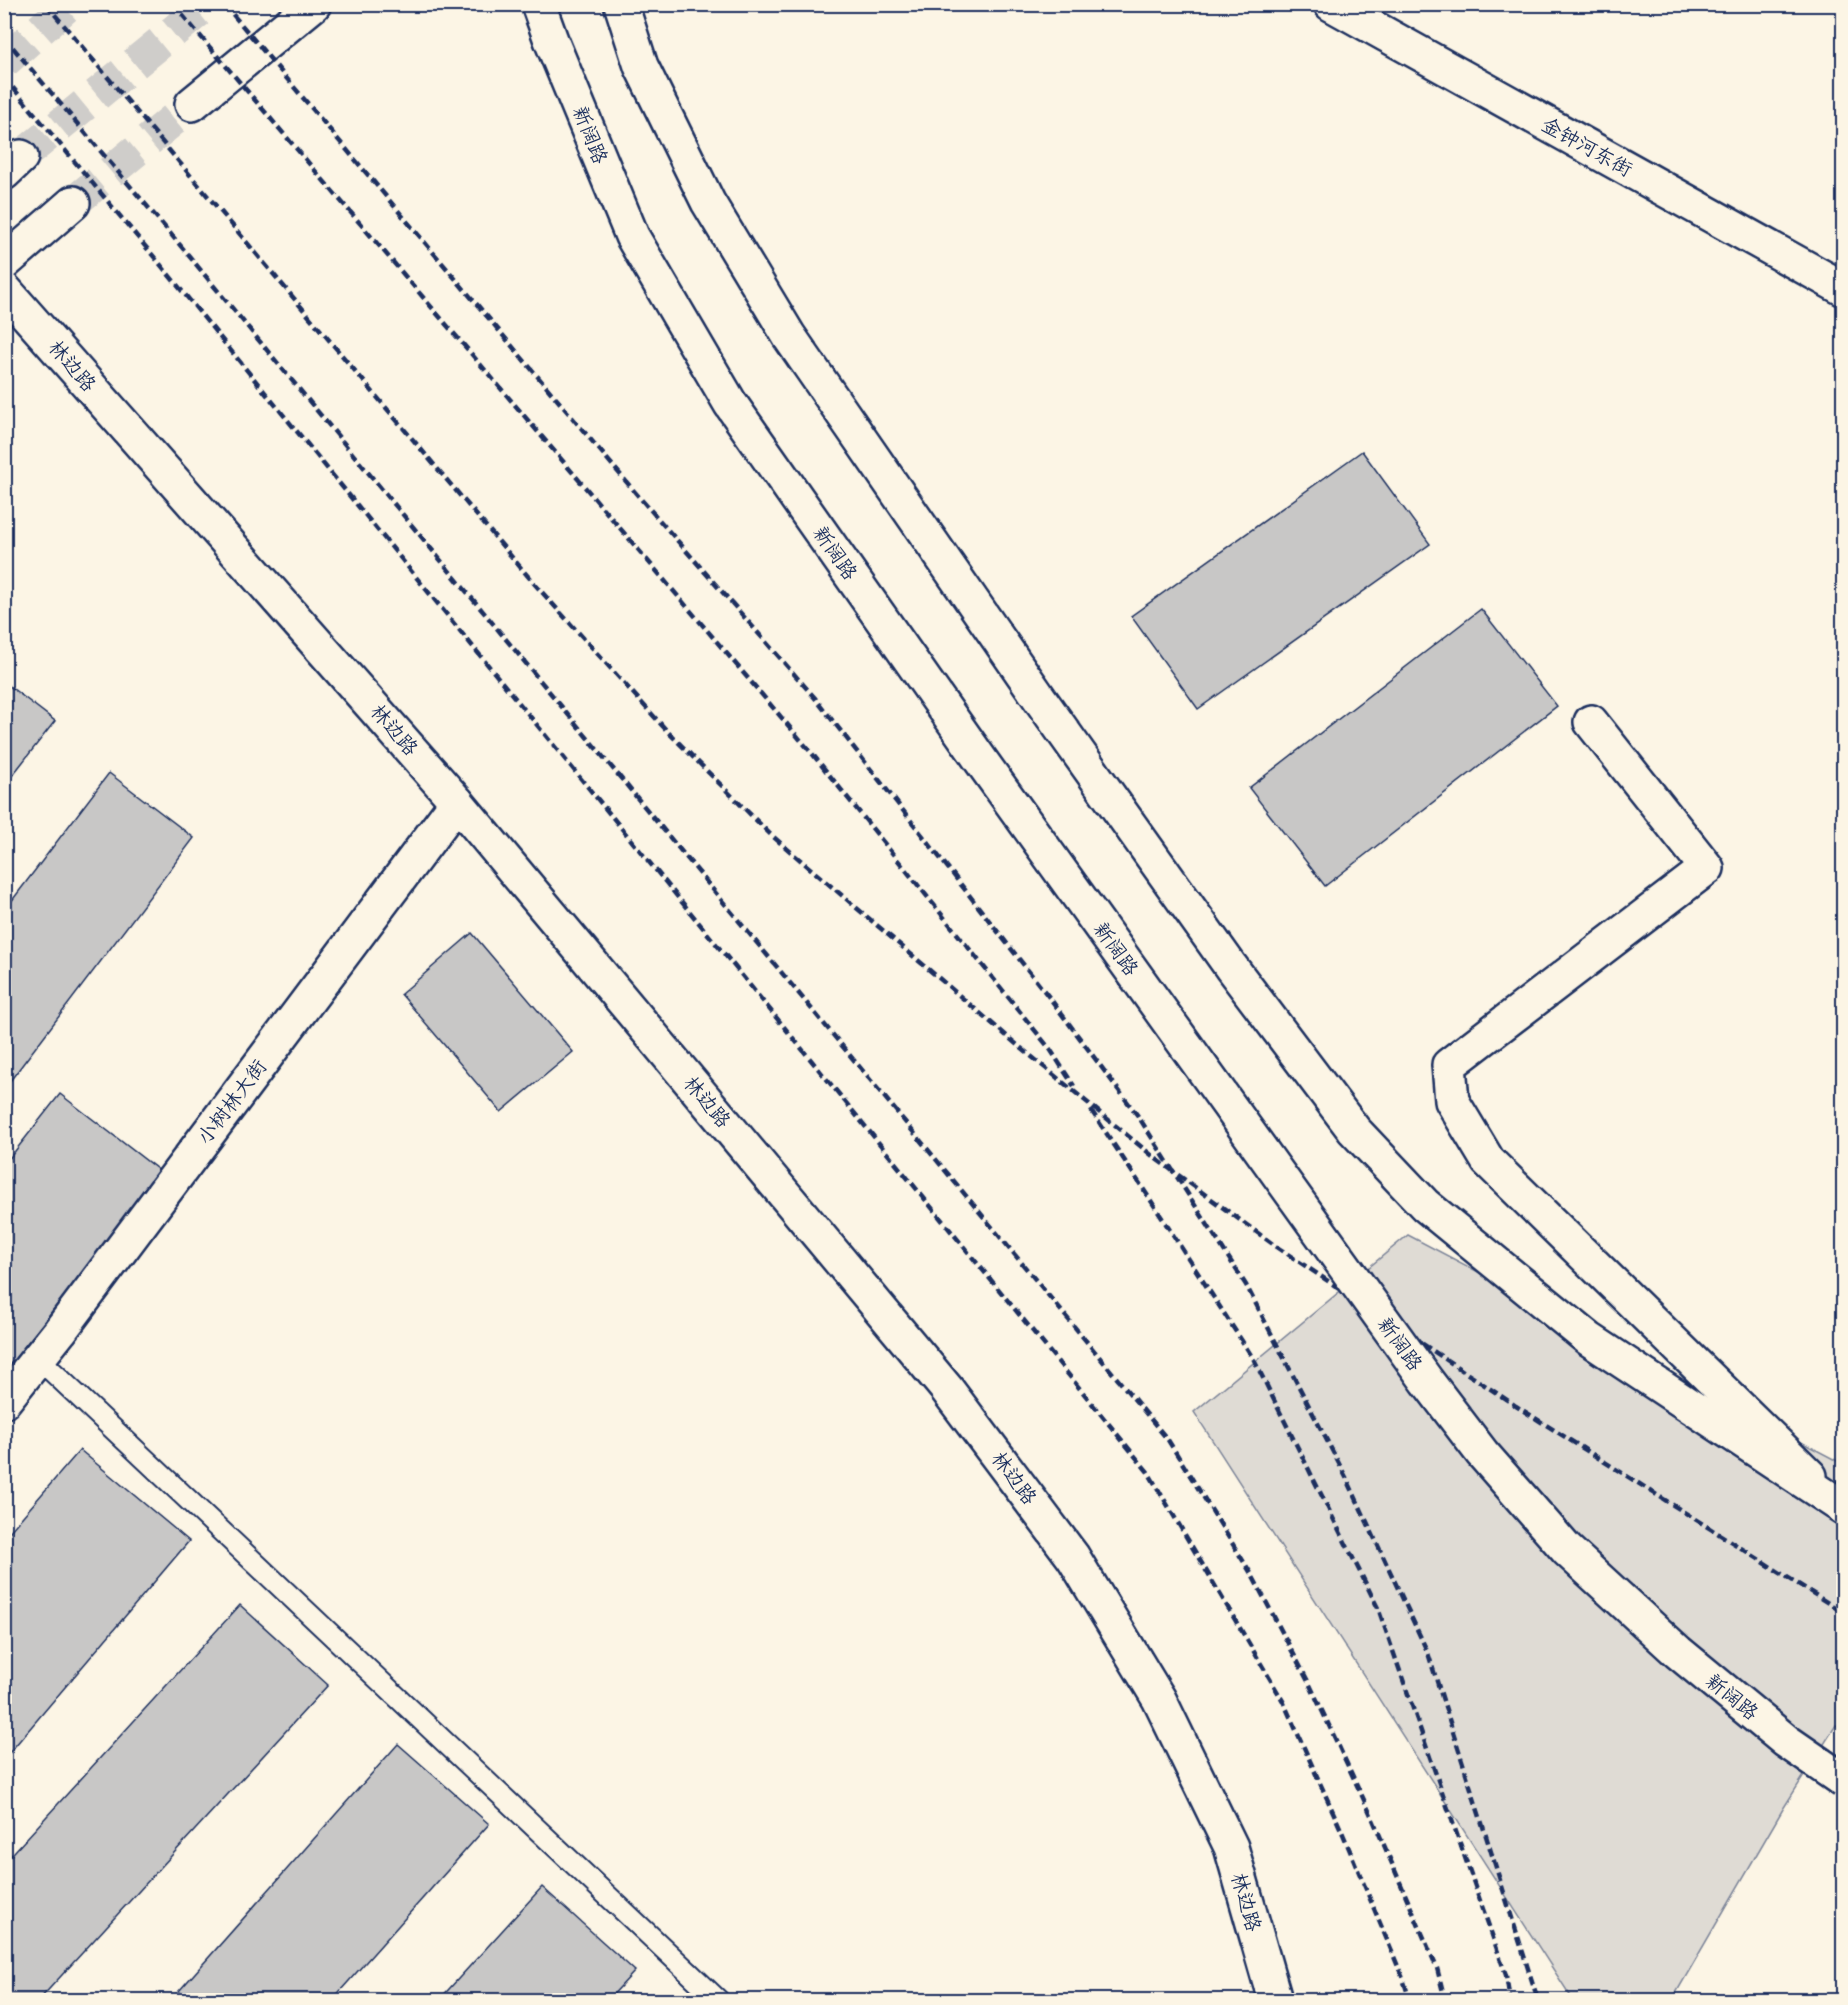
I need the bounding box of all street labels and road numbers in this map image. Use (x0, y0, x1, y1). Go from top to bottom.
street label: 新阔路 (568, 103, 612, 168)
street label: 金钟河东街 (1538, 113, 1636, 181)
street label: 林边路 (44, 336, 101, 397)
street label: 新阔路 (808, 522, 862, 585)
street label: 林边路 (366, 700, 423, 761)
street label: 新阔路 (1089, 918, 1144, 981)
street label: 小树林大街 (193, 1055, 271, 1149)
street label: 林边路 (679, 1072, 736, 1133)
street label: 新阔路 (1373, 1313, 1428, 1376)
street label: 林边路 (987, 1447, 1042, 1510)
street label: 新阔路 (1701, 1669, 1763, 1725)
street label: 林边路 (1227, 1870, 1266, 1935)

